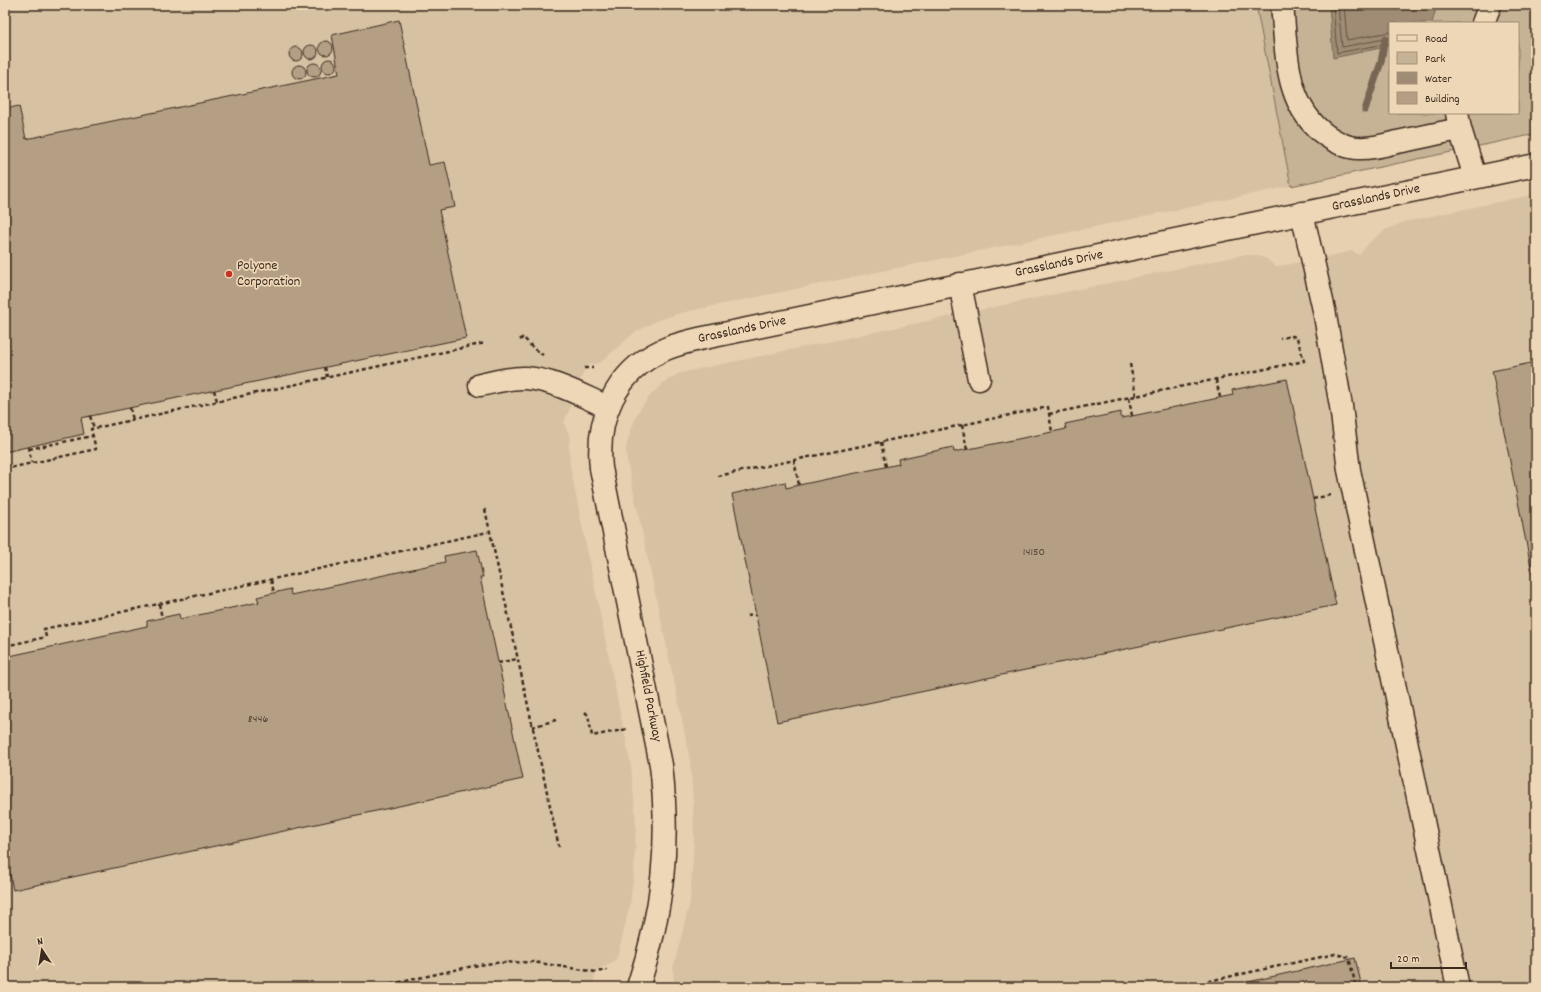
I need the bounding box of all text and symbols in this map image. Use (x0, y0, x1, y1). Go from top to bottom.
legend (1389, 22, 1519, 114)
text: Road (1425, 31, 1447, 48)
text: Park (1425, 51, 1446, 68)
text: Water (1425, 71, 1452, 88)
text: Building (1425, 91, 1460, 108)
street label: Grasslands Drive (1330, 179, 1422, 217)
street label: Grasslands Drive (1013, 245, 1105, 283)
place label: Polyone Corporation (237, 256, 300, 292)
marker: Polyone Corporation (224, 269, 234, 279)
street label: Grasslands Drive (696, 311, 788, 349)
house number: 14150 (1023, 544, 1045, 561)
street label: Highfield Parkway (629, 648, 667, 744)
house number: 8446 (248, 711, 268, 728)
north arrow (22, 930, 62, 970)
text: N (36, 934, 45, 951)
scale bar (1391, 944, 1466, 970)
text: 20 m (1397, 951, 1420, 968)

